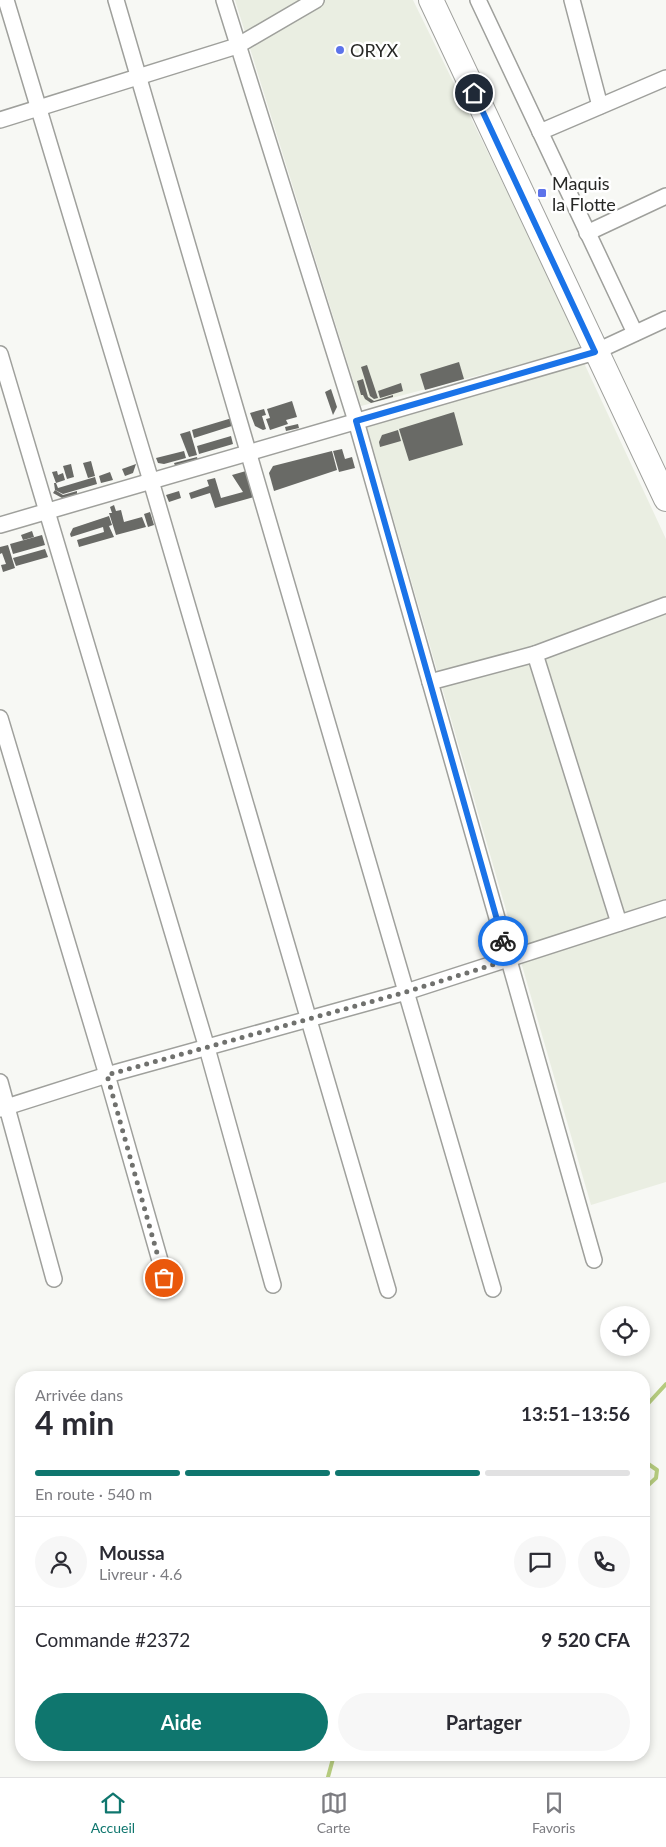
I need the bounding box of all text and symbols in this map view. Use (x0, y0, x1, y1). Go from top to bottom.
place label: ORYX (350, 39, 398, 61)
marker: ORYX (334, 44, 346, 56)
pin (453, 72, 495, 114)
icon: home (460, 79, 488, 107)
place label: Maquis la Flotte (552, 172, 616, 215)
marker: Maquis la Flotte (536, 187, 548, 199)
courier (478, 916, 528, 966)
icon: bike (489, 927, 517, 955)
pin (143, 1257, 185, 1299)
icon: bag (150, 1264, 178, 1292)
map controls (600, 1306, 650, 1356)
button: locate (600, 1306, 650, 1356)
text: Arrivée dans (35, 1385, 123, 1404)
text: 13:51–13:56 (521, 1402, 630, 1425)
text: 4 min (35, 1403, 114, 1442)
text: En route · 540 m (35, 1484, 152, 1503)
button: person (35, 1536, 87, 1588)
button: chat (514, 1536, 566, 1588)
button: phone (578, 1536, 630, 1588)
text: Moussa (99, 1541, 165, 1564)
text: Livreur · 4.6 (99, 1564, 182, 1583)
text: Commande #2372 (35, 1628, 190, 1651)
text: 9 520 CFA (541, 1628, 630, 1651)
button: Aide (35, 1693, 328, 1751)
button: Partager (338, 1693, 630, 1751)
tab: Accueil (91, 1789, 135, 1836)
tab: Carte (317, 1789, 350, 1836)
tab: Favoris (532, 1789, 575, 1836)

